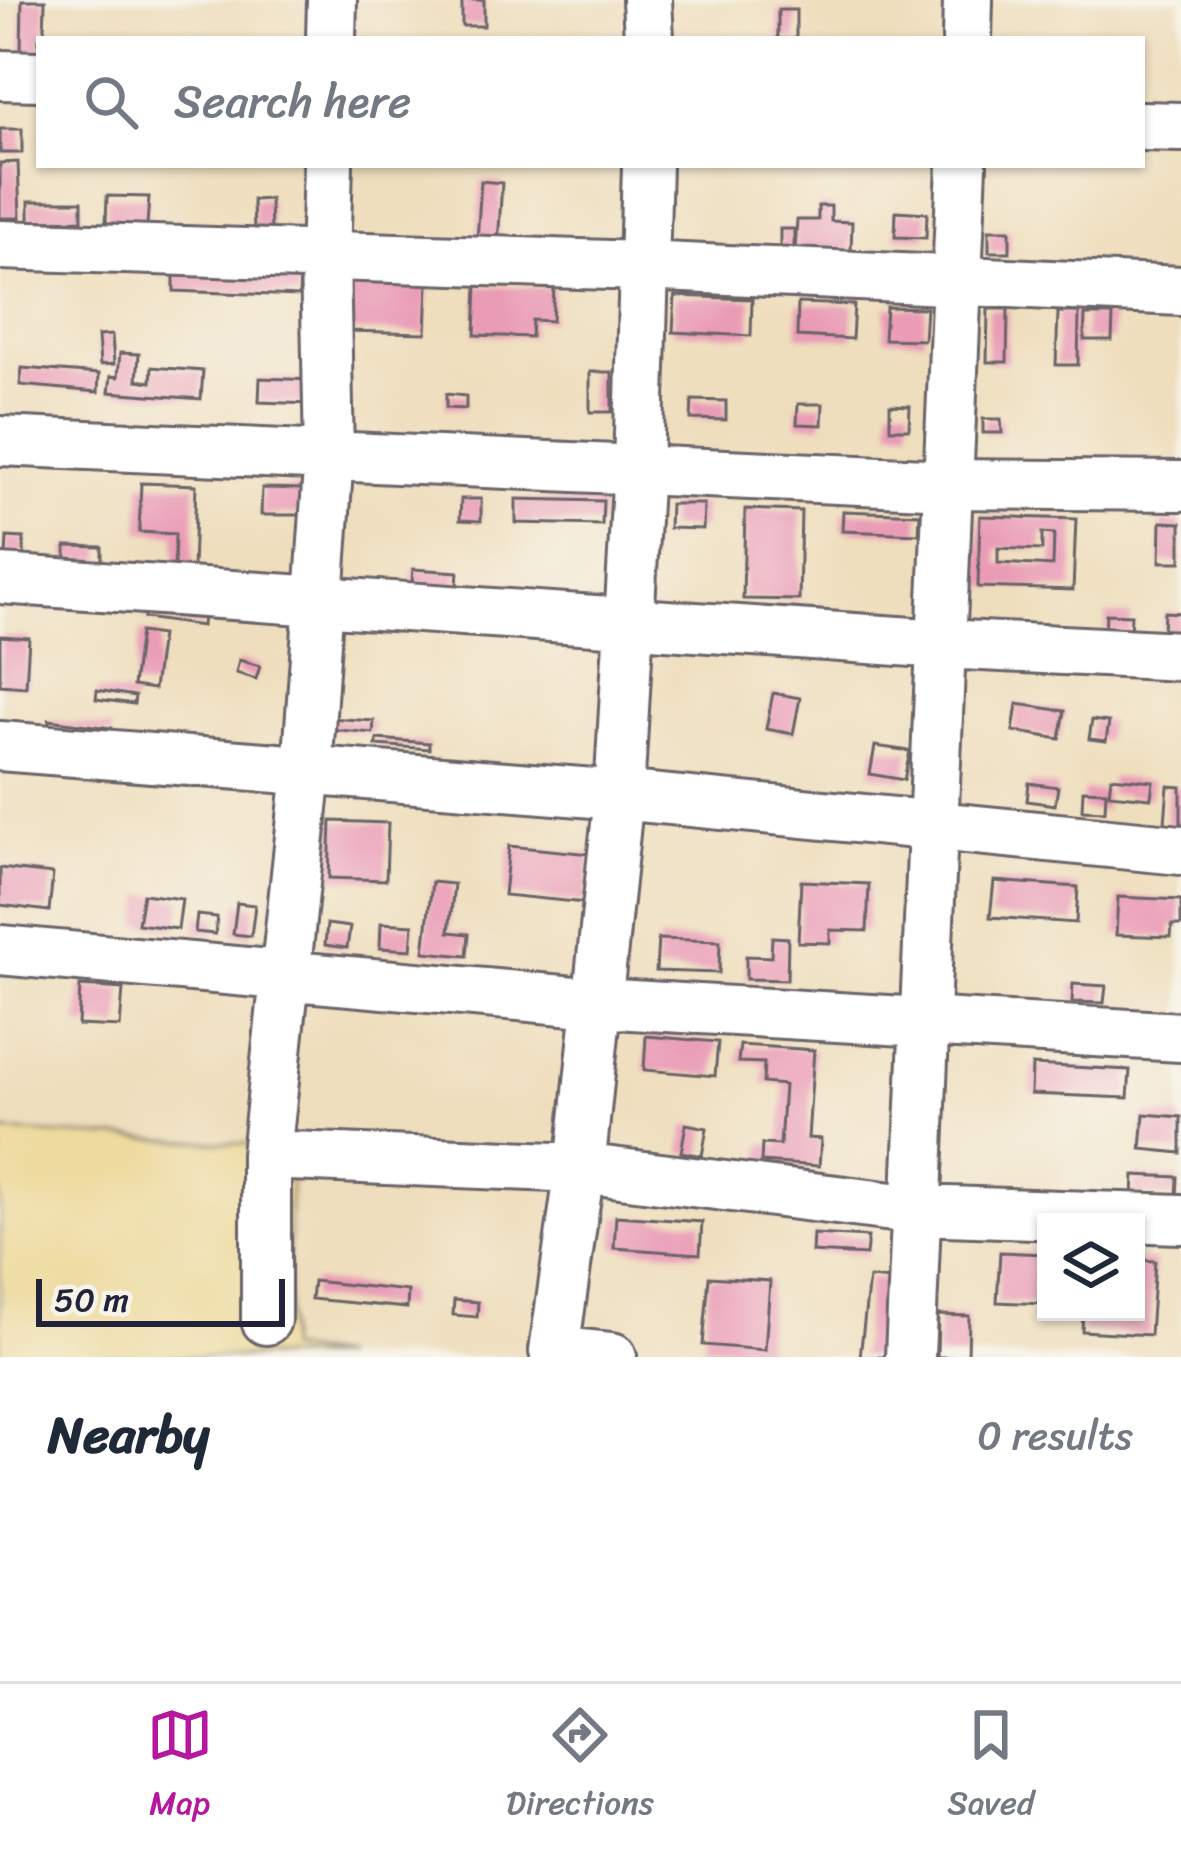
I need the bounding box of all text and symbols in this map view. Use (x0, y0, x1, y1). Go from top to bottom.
search box (36, 36, 1145, 168)
text: Search here (174, 62, 411, 142)
icon: search (78, 69, 144, 135)
map controls (1037, 1213, 1145, 1321)
button: layers (1037, 1213, 1145, 1321)
text: 50 m (54, 1271, 129, 1329)
scale bar (36, 1273, 285, 1326)
text: Nearby (48, 1390, 209, 1480)
text: 0 results (977, 1401, 1133, 1470)
tab: Map (147, 1702, 213, 1832)
tab: Directions (506, 1702, 654, 1832)
tab: Saved (947, 1702, 1034, 1832)

